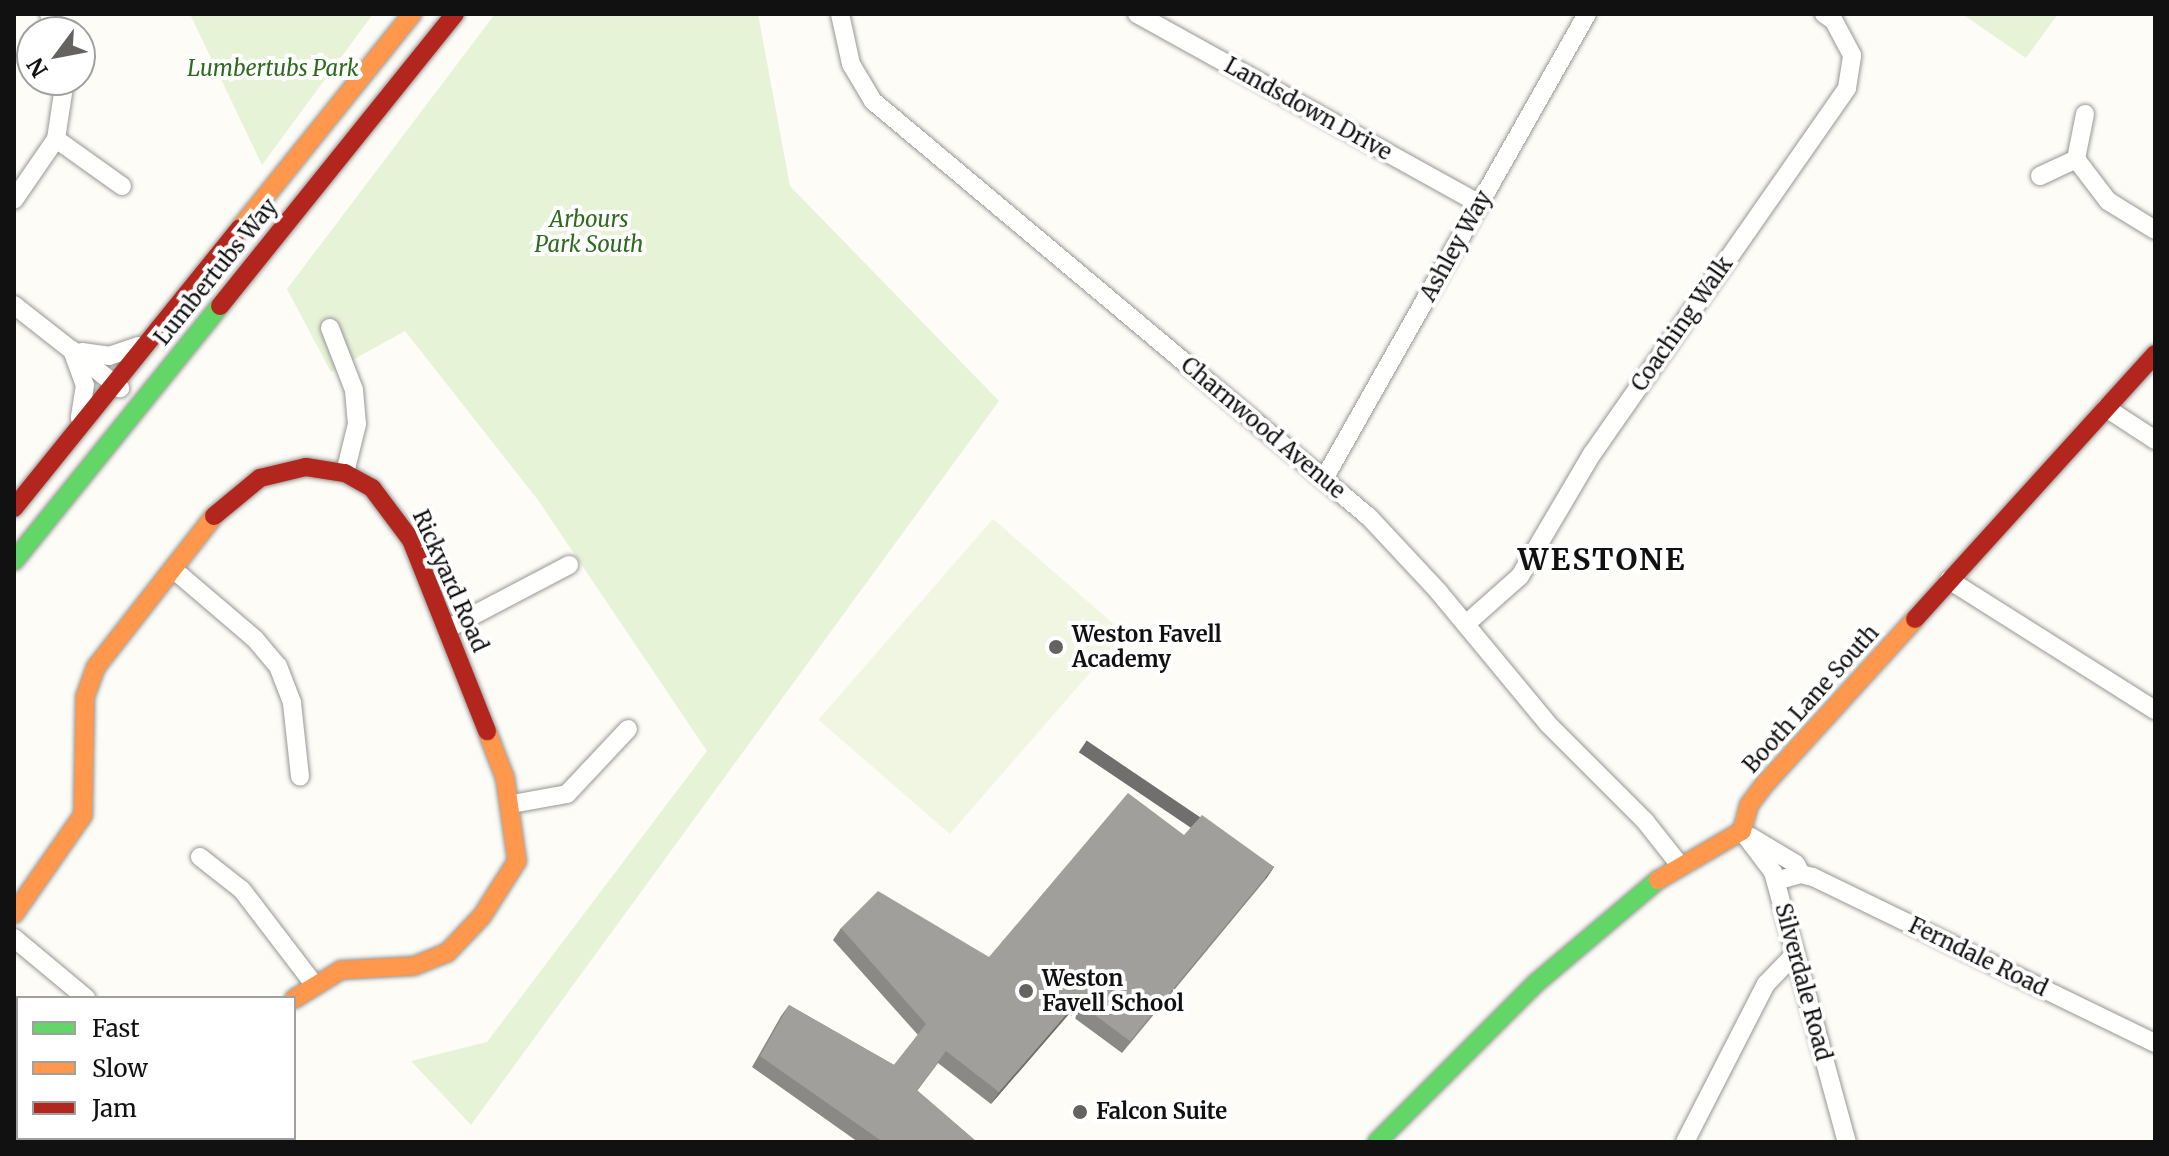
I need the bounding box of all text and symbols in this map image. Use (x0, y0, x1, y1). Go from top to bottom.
north arrow (16, 16, 96, 96)
street label: Landsdown Drive (1220, 52, 1396, 166)
text: N (21, 53, 54, 82)
park label: Lumbertubs Park (187, 56, 359, 82)
street label: Ashley Way (1415, 186, 1497, 306)
street label: Lumbertubs Way (149, 194, 283, 350)
park label: Arbours Park South (535, 206, 643, 258)
street label: Coaching Walk (1626, 252, 1738, 396)
street label: Charnwood Avenue (1176, 352, 1350, 504)
street label: Rickyard Road (407, 506, 493, 656)
district label: WESTONE (1518, 541, 1686, 577)
street label: Booth Lane South (1738, 620, 1884, 778)
place label: Weston Favell Academy (1072, 621, 1222, 672)
marker: Weston Favell Academy (1047, 638, 1065, 656)
street label: Silverdale Road (1769, 900, 1837, 1064)
street label: Ferndale Road (1904, 912, 2052, 1002)
place label: Weston Favell School (1042, 965, 1184, 1016)
marker: Weston Favell School (1017, 982, 1035, 1000)
legend (16, 996, 296, 1140)
text: Fast (92, 1013, 140, 1044)
text: Slow (92, 1053, 148, 1084)
text: Jam (92, 1093, 137, 1124)
place label: Falcon Suite (1096, 1099, 1227, 1125)
marker: Falcon Suite (1071, 1103, 1089, 1121)

